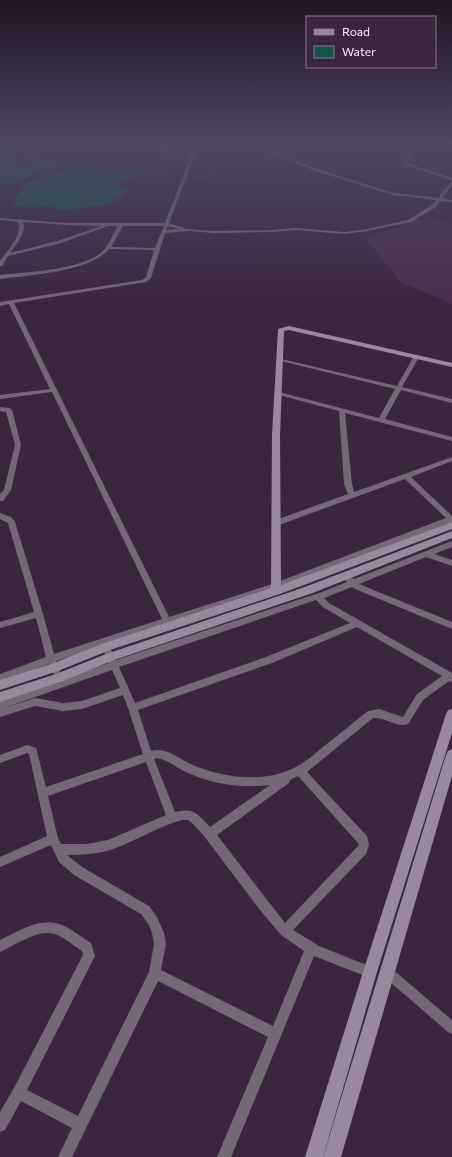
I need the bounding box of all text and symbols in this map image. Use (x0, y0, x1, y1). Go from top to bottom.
legend (306, 16, 436, 68)
text: Road (342, 24, 370, 38)
text: Water (342, 44, 376, 58)

